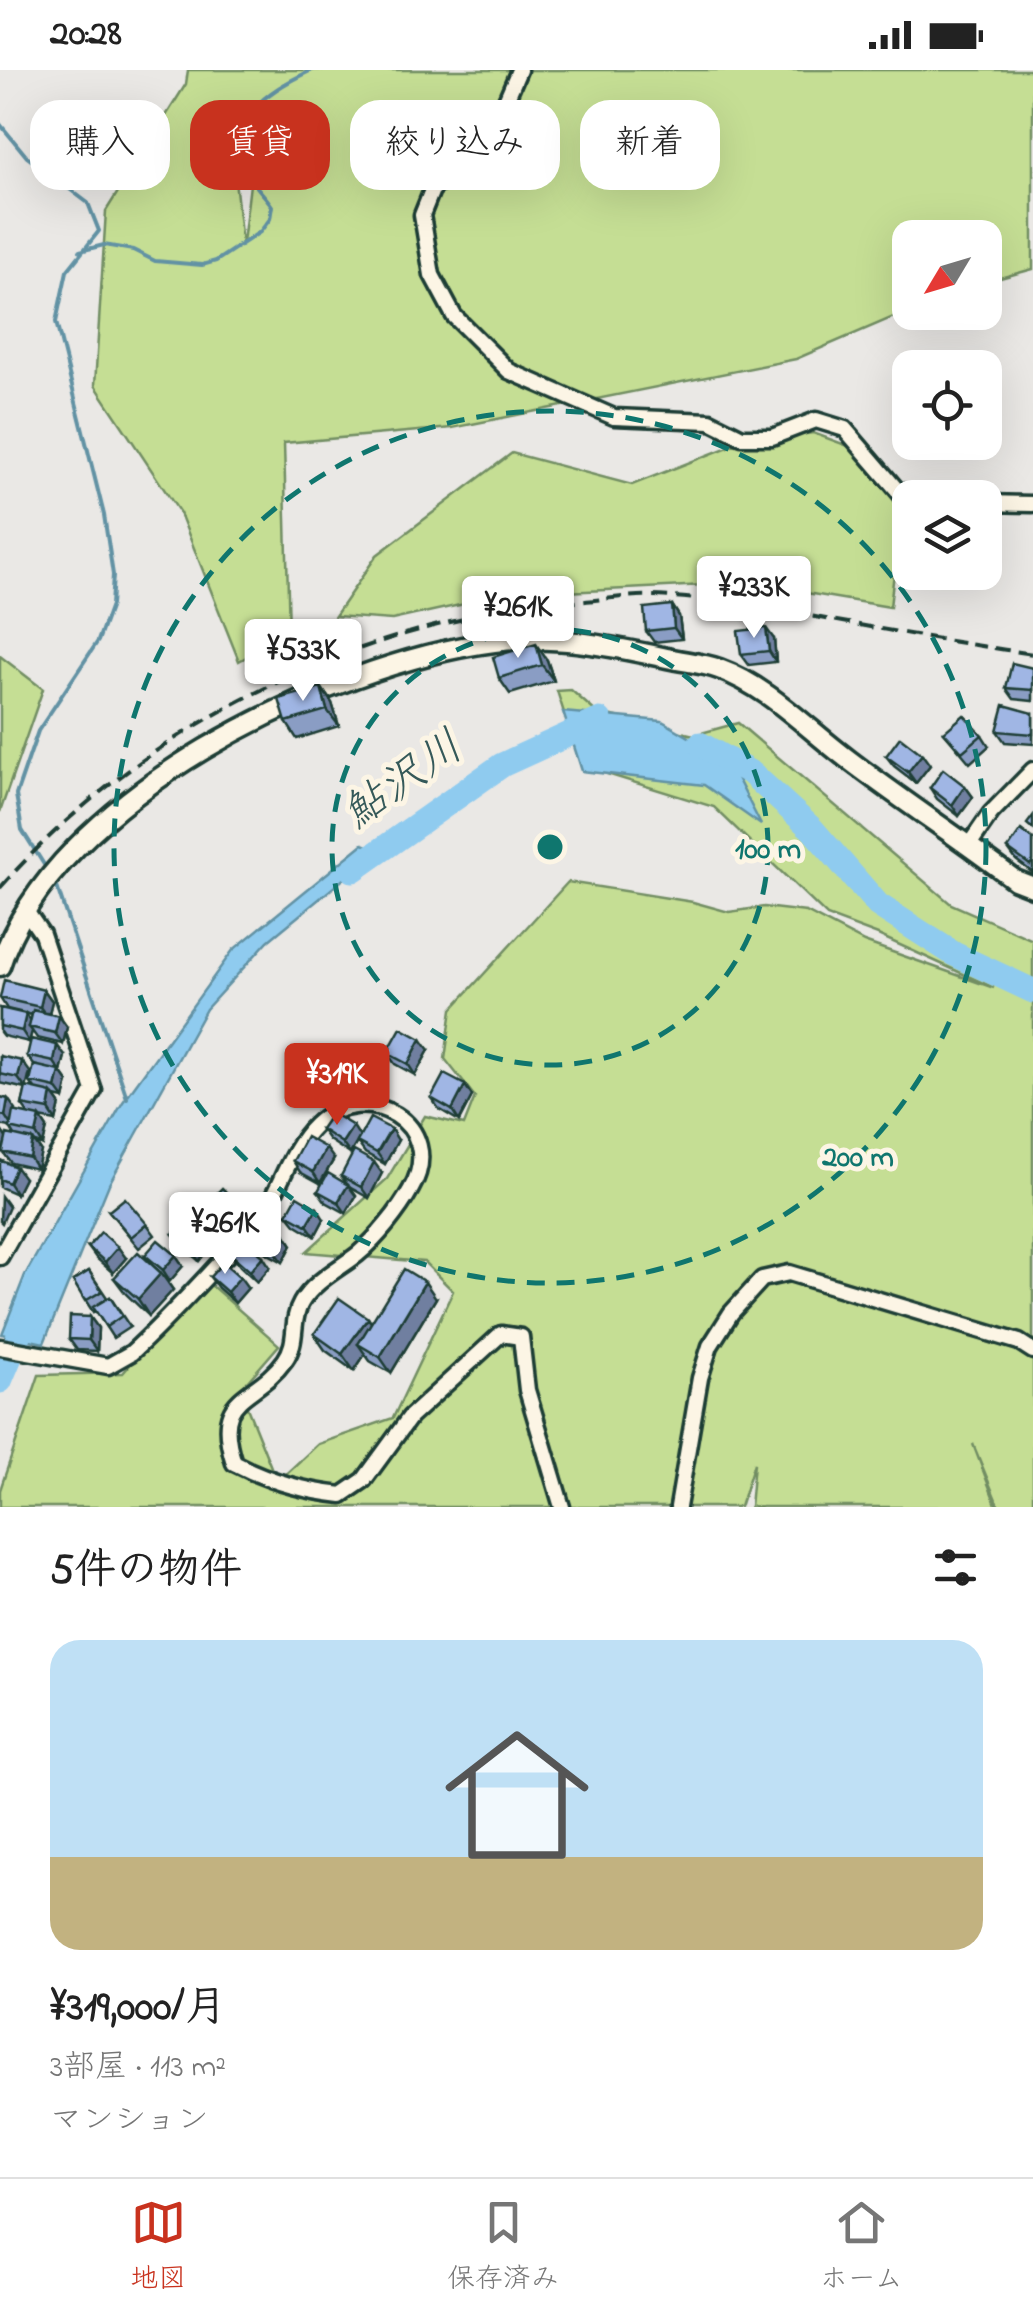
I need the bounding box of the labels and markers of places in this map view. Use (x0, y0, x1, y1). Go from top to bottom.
pin: ¥233K (684, 556, 824, 641)
pin: ¥261K (448, 576, 588, 661)
pin: ¥533K (233, 619, 373, 704)
centre of rings (532, 829, 568, 865)
pin: ¥319K (267, 1043, 407, 1128)
pin: ¥261K (155, 1192, 295, 1277)

